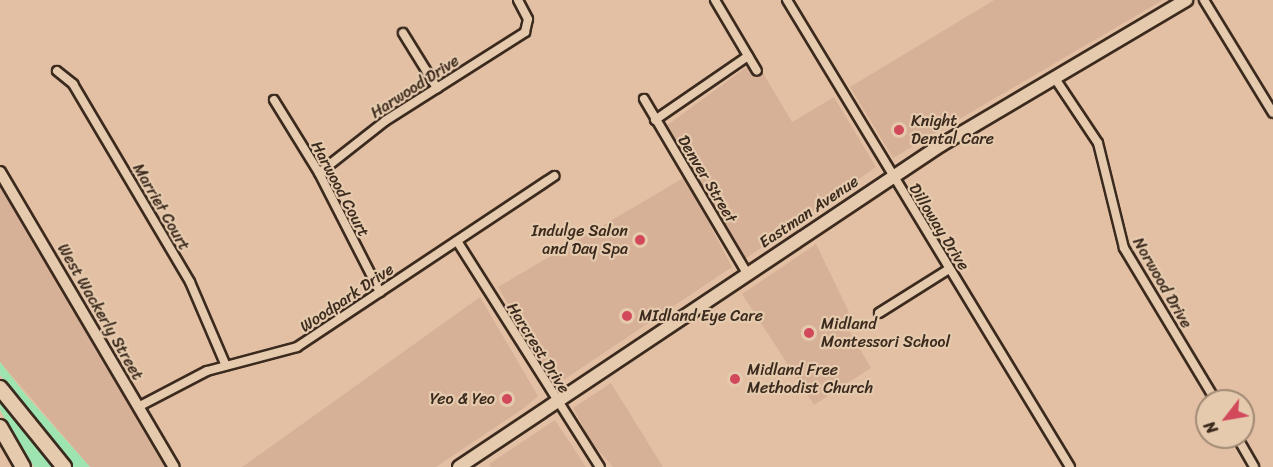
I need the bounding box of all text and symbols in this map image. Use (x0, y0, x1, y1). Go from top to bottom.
street label: Harwood Drive (367, 51, 463, 123)
place label: Knight Dental Care (911, 111, 994, 149)
marker: Knight Dental Care (892, 123, 906, 137)
street label: Denver Street (673, 131, 741, 227)
street label: Harwood Court (307, 138, 373, 240)
street label: Marriet Court (128, 160, 194, 254)
street label: Eastman Avenue (756, 172, 862, 252)
street label: Dilloway Drive (905, 180, 973, 274)
place label: Indulge Salon and Day Spa (532, 221, 628, 259)
marker: Indulge Salon and Day Spa (633, 233, 647, 247)
street label: Norwood Drive (1128, 234, 1196, 332)
street label: West Wackerly Street (53, 240, 147, 384)
street label: Woodpark Drive (296, 260, 398, 336)
street label: Harcrest Drive (502, 299, 574, 397)
place label: MIdland Eye Care (639, 306, 763, 326)
marker: MIdland Eye Care (620, 309, 634, 323)
place label: Midland Montessori School (821, 314, 950, 352)
marker: Midland Montessori School (802, 326, 816, 340)
place label: Midland Free Methodist Church (747, 360, 873, 398)
marker: Midland Free Methodist Church (728, 372, 742, 386)
place label: Yeo & Yeo (430, 389, 495, 409)
north arrow (1195, 389, 1255, 449)
marker: Yeo & Yeo (500, 392, 514, 406)
text: N (1196, 415, 1226, 440)

